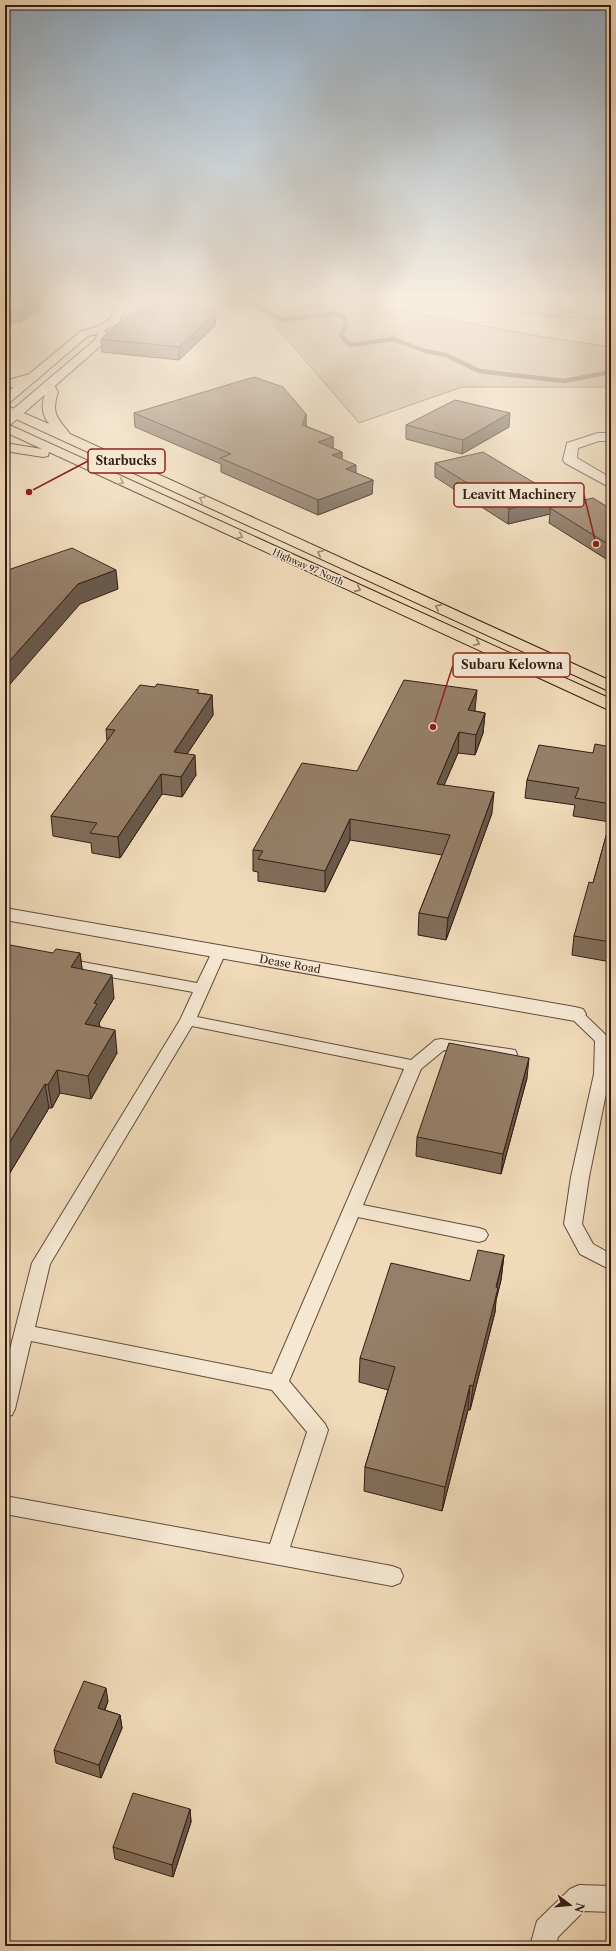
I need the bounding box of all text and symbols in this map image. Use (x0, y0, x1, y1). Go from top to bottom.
callout: Starbucks (88, 449, 165, 473)
text: Starbucks (95, 453, 157, 468)
one-way arrow (117, 477, 125, 485)
callout: Leavitt Machinery (454, 483, 584, 507)
text: Leavitt Machinery (462, 487, 577, 502)
one-way arrow (198, 496, 206, 504)
one-way arrow (235, 531, 243, 539)
street label: Highway 97 North (271, 546, 346, 587)
one-way arrow (316, 550, 324, 558)
one-way arrow (354, 584, 362, 592)
one-way arrow (434, 604, 442, 612)
one-way arrow (472, 638, 480, 646)
callout: Subaru Kelowna (453, 653, 570, 677)
text: Subaru Kelowna (461, 657, 564, 672)
street label: Dease Road (258, 952, 322, 976)
north arrow (550, 1885, 590, 1925)
text: N (571, 1901, 588, 1915)

